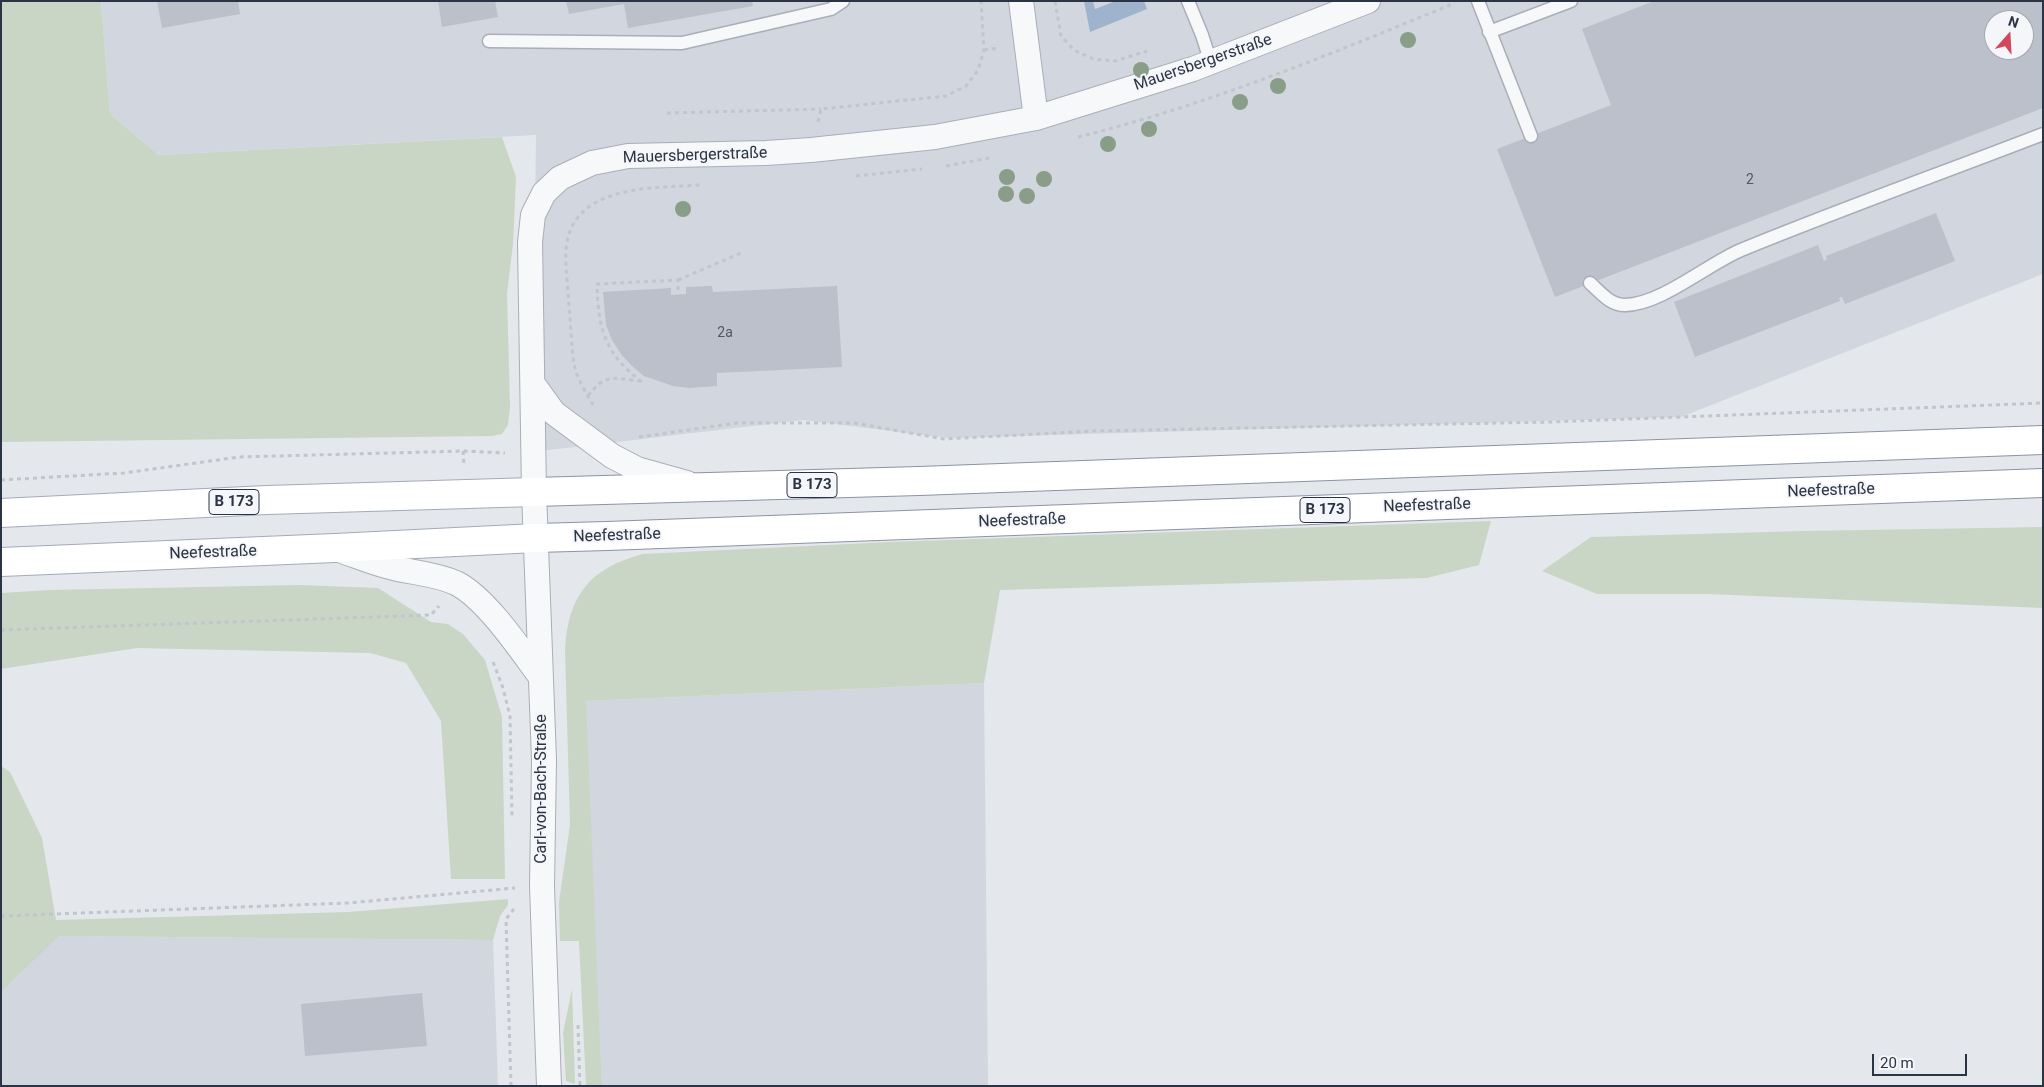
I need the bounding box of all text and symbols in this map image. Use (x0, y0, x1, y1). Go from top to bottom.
north arrow (1984, 10, 2034, 60)
text: N (2006, 13, 2021, 31)
street label: Mauersbergerstraße (1132, 30, 1274, 96)
street label: Mauersbergerstraße (622, 144, 768, 168)
house number: 2 (1746, 172, 1754, 188)
house number: 2a (717, 325, 733, 341)
road number: B 173 (787, 472, 837, 498)
street label: Neefestraße (1787, 480, 1875, 502)
road number: B 173 (209, 490, 259, 514)
street label: Neefestraße (1383, 495, 1471, 517)
road number: B 173 (1300, 498, 1350, 522)
street label: Neefestraße (978, 510, 1066, 532)
street label: Neefestraße (573, 525, 661, 547)
street label: Neefestraße (169, 542, 257, 564)
street label: Carl-von-Bach-Straße (532, 714, 552, 864)
scale bar (1874, 1044, 1969, 1076)
text: 20 m (1880, 1054, 1914, 1072)

